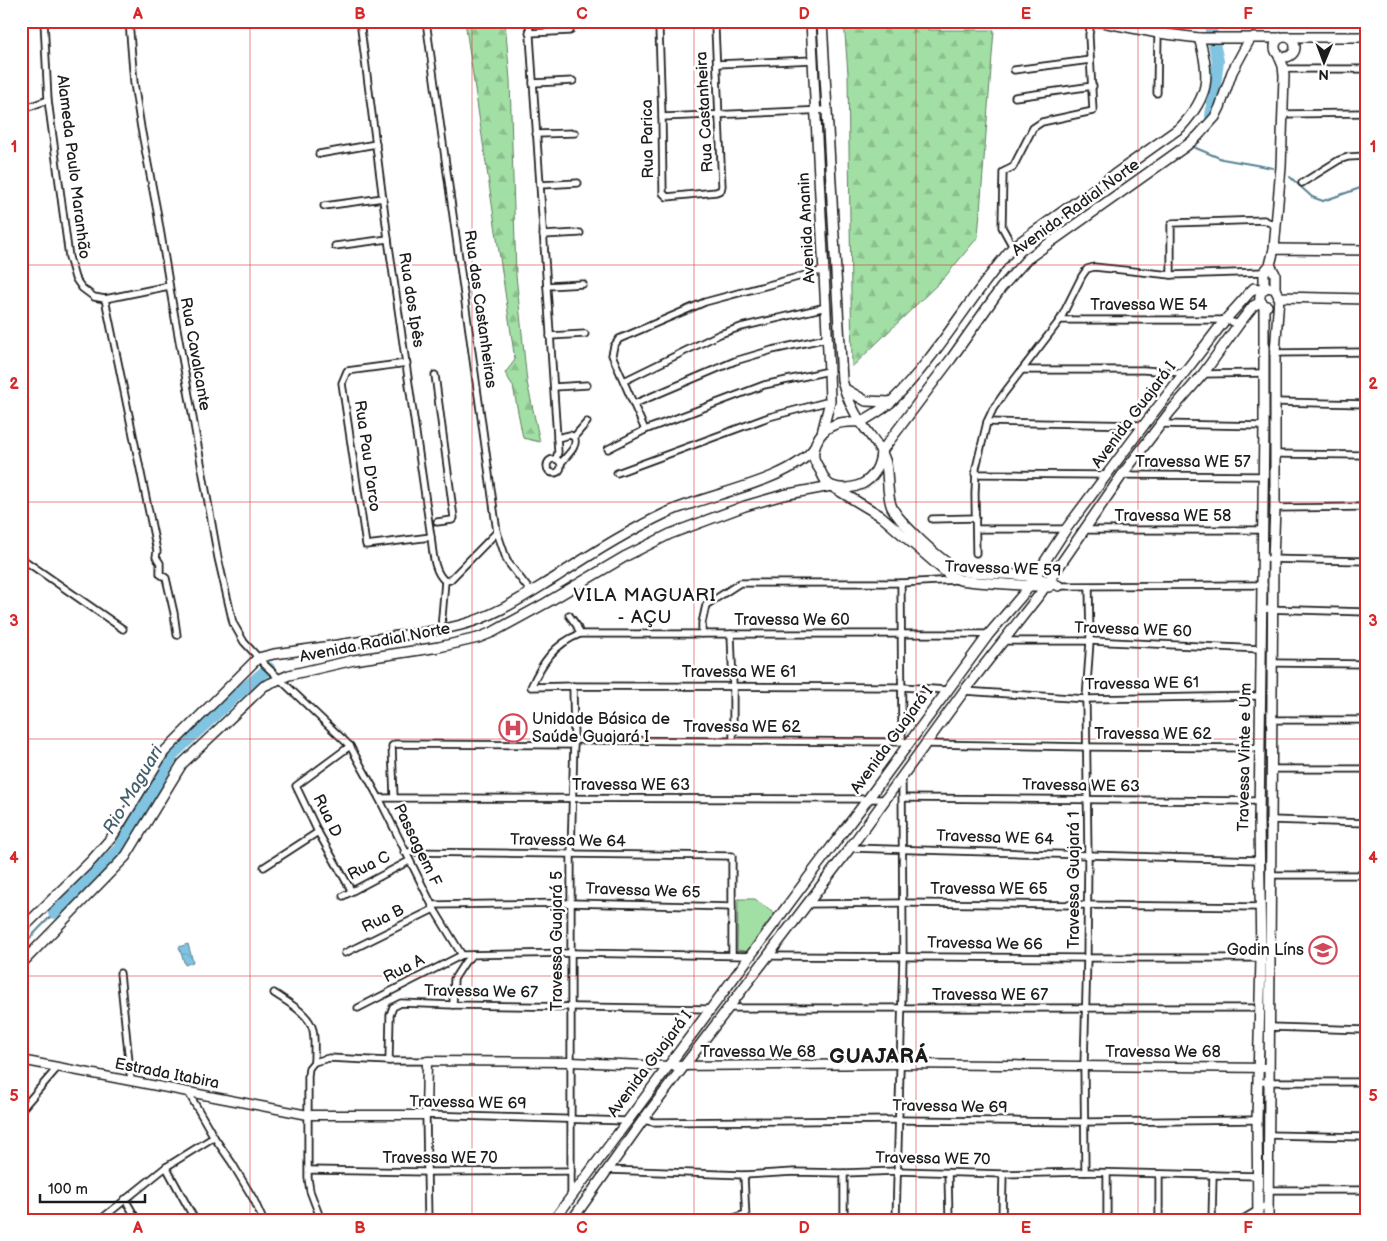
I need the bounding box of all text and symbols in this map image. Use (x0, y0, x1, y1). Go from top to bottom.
text: A (132, 5, 143, 24)
text: B (354, 5, 366, 24)
text: C (576, 5, 588, 24)
text: D (798, 5, 810, 24)
text: E (1021, 5, 1031, 24)
text: F (1243, 5, 1253, 24)
north arrow (1300, 38, 1350, 88)
street label: Rua Castanheira (692, 51, 718, 173)
text: N (1318, 66, 1329, 83)
street label: Alameda Paulo Maranhão (52, 74, 94, 260)
street label: Rua Parica (638, 99, 658, 179)
text: 1 (11, 138, 17, 157)
text: 1 (1370, 138, 1376, 157)
street label: Avenida Radial Norte (1009, 155, 1144, 261)
street label: Avenida Ananin (795, 172, 819, 284)
street label: Rua das Castanheiras (459, 229, 501, 389)
street label: Rua dos Ipês (394, 251, 428, 349)
street label: Rua Cavalcante (176, 296, 214, 413)
street label: Travessa WE 54 (1090, 296, 1208, 315)
street label: Avenida Guajará I (1088, 358, 1180, 472)
text: 2 (9, 375, 19, 394)
text: 2 (1368, 375, 1378, 394)
street label: Rua Pau D'arco (350, 399, 384, 513)
street label: Travessa WE 57 (1135, 453, 1251, 472)
street label: Travessa WE 58 (1115, 507, 1231, 526)
street label: Travessa WE 59 (944, 557, 1062, 581)
district label: VILA MAGUARI - AÇU (573, 584, 717, 629)
street label: Travessa We 60 (734, 611, 850, 630)
text: 3 (9, 612, 19, 631)
text: 3 (1368, 612, 1378, 631)
street label: Travessa WE 60 (1074, 618, 1192, 642)
street label: Avenida Radial Norte (298, 619, 452, 667)
street label: Travessa WE 61 (682, 663, 796, 682)
street label: Travessa WE 61 (1085, 674, 1199, 694)
street label: Avenida Guajará I (847, 682, 937, 797)
street label: Travessa Vinte e Um (1234, 682, 1256, 832)
place label: Unidade Básica de Saúde Guajará I (532, 710, 670, 747)
hospital icon: Unidade Básica de Saúde Guajará I (498, 713, 528, 743)
street label: Travessa WE 62 (683, 718, 801, 737)
street label: Travessa WE 62 (1094, 725, 1212, 744)
water label: Rio Maguari (99, 741, 168, 838)
street label: Travessa WE 63 (1022, 775, 1140, 797)
street label: Travessa WE 63 (572, 776, 690, 795)
street label: Rua D (309, 791, 345, 841)
street label: Passagem F (389, 801, 445, 890)
street label: Travessa Guajará 1 (1065, 811, 1084, 949)
street label: Travessa WE 64 (936, 826, 1054, 850)
street label: Travessa We 64 (510, 830, 626, 852)
street label: Rua C (345, 847, 393, 885)
text: 4 (9, 849, 19, 868)
text: 4 (1368, 849, 1378, 868)
street label: Travessa Guajará 5 (548, 871, 567, 1011)
street label: Travessa We 65 (585, 879, 701, 903)
street label: Travessa WE 65 (930, 880, 1048, 899)
street label: Rua B (359, 901, 407, 937)
street label: Travessa We 66 (927, 933, 1043, 955)
school or university icon: Godin Líns (1308, 935, 1338, 965)
place label: Godin Líns (1227, 941, 1304, 960)
street label: Rua A (380, 951, 428, 987)
street label: Travessa We 67 (424, 982, 538, 1002)
street label: Travessa WE 67 (932, 986, 1048, 1005)
street label: Avenida Guajará I (604, 1007, 696, 1121)
district label: GUAJARÁ (829, 1042, 929, 1069)
street label: Travessa We 68 (700, 1043, 816, 1062)
street label: Travessa We 68 (1105, 1043, 1221, 1062)
street label: Estrada Itabira (113, 1055, 221, 1093)
text: 5 (9, 1087, 19, 1106)
text: 5 (1368, 1087, 1378, 1106)
street label: Travessa WE 69 (409, 1092, 527, 1114)
street label: Travessa We 69 (892, 1096, 1008, 1118)
street label: Travessa WE 70 (875, 1148, 991, 1170)
street label: Travessa WE 70 (382, 1149, 498, 1168)
scale bar (40, 1171, 145, 1203)
text: 100 m (48, 1180, 88, 1199)
text: A (132, 1219, 143, 1238)
text: B (354, 1219, 366, 1238)
text: C (576, 1219, 588, 1238)
text: D (798, 1219, 810, 1238)
text: E (1021, 1219, 1031, 1238)
text: F (1243, 1219, 1253, 1238)

